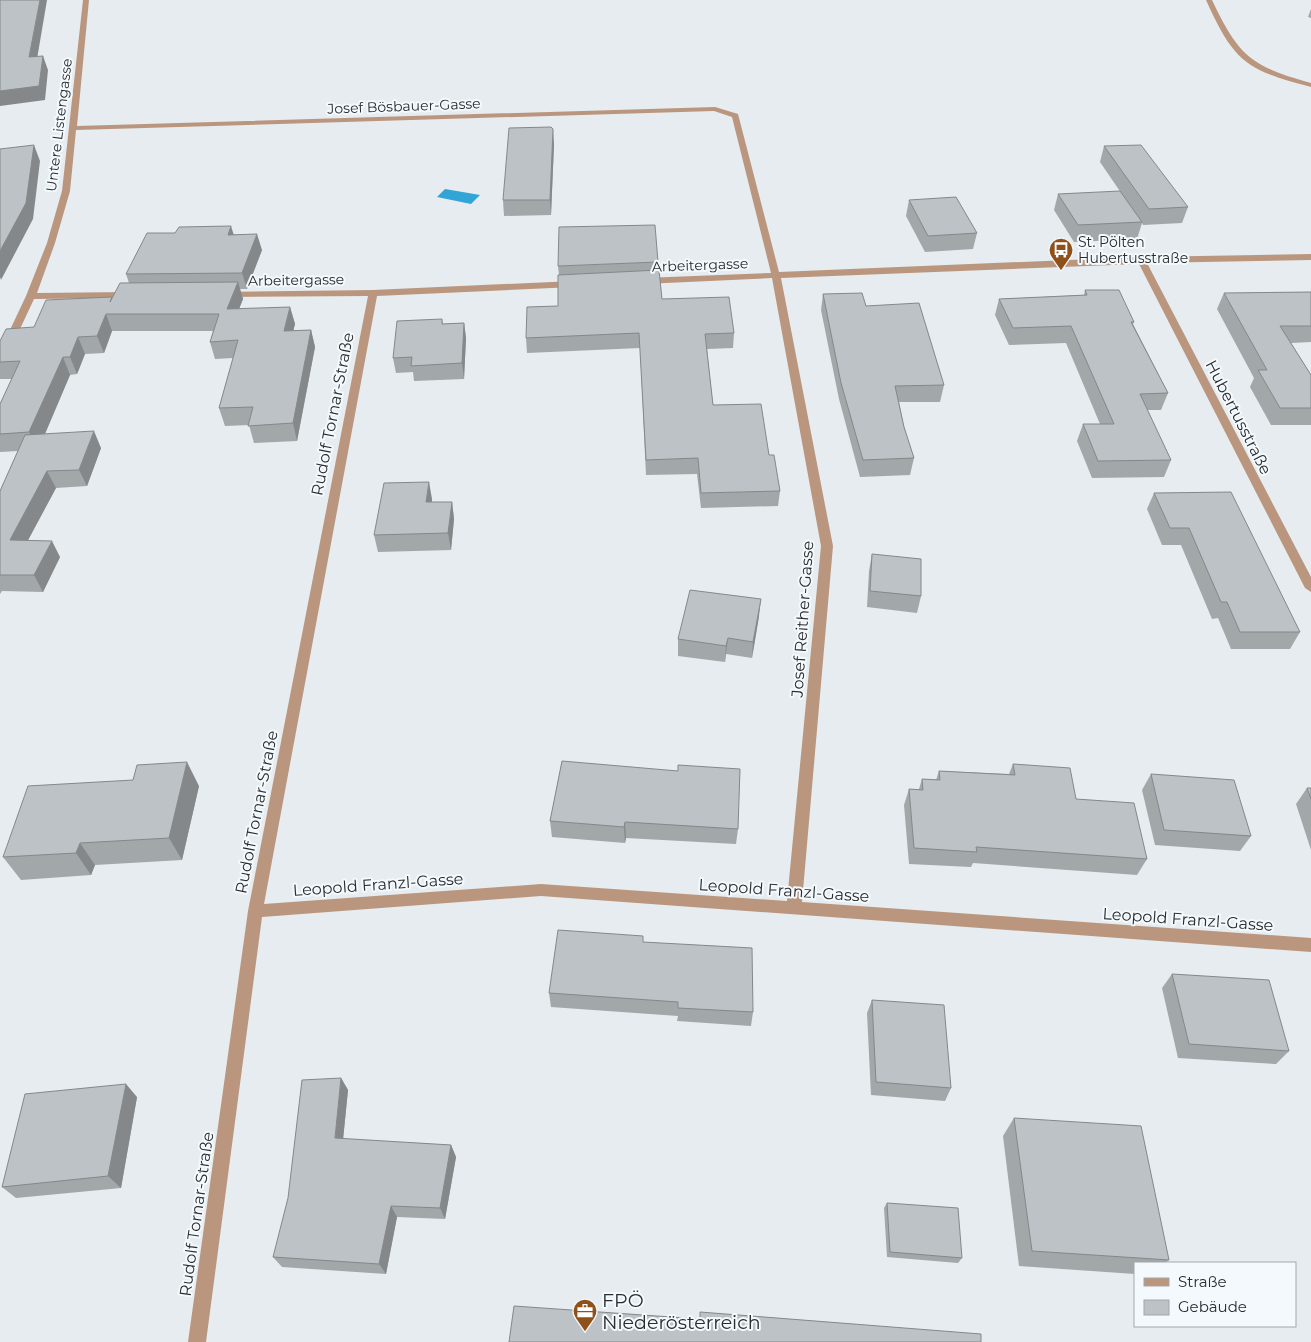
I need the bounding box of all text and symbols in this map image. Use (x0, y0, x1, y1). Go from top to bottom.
street label: Untere Listengasse (42, 57, 76, 193)
street label: Josef Bösbauer-Gasse (326, 94, 481, 118)
place label: St. Pölten Hubertusstraße (1078, 233, 1188, 267)
bus stop icon: St. Pölten Hubertusstraße (1048, 237, 1074, 271)
street label: Arbeitergasse (652, 254, 748, 276)
street label: Arbeitergasse (248, 270, 344, 290)
street label: Rudolf Tornar-Straße (307, 331, 358, 497)
street label: Hubertusstraße (1202, 357, 1276, 478)
street label: Josef Reither-Gasse (787, 540, 817, 699)
street label: Rudolf Tornar-Straße (231, 729, 282, 895)
street label: Leopold Franzl-Gasse (292, 869, 464, 900)
street label: Leopold Franzl-Gasse (698, 875, 870, 906)
street label: Leopold Franzl-Gasse (1102, 904, 1274, 935)
street label: Rudolf Tornar-Straße (176, 1131, 217, 1298)
legend (1134, 1262, 1296, 1327)
text: Straße (1178, 1272, 1227, 1291)
place label: FPÖ Niederösterreich (602, 1289, 761, 1334)
text: Gebäude (1178, 1297, 1247, 1316)
office icon: FPÖ Niederösterreich (572, 1298, 598, 1332)

